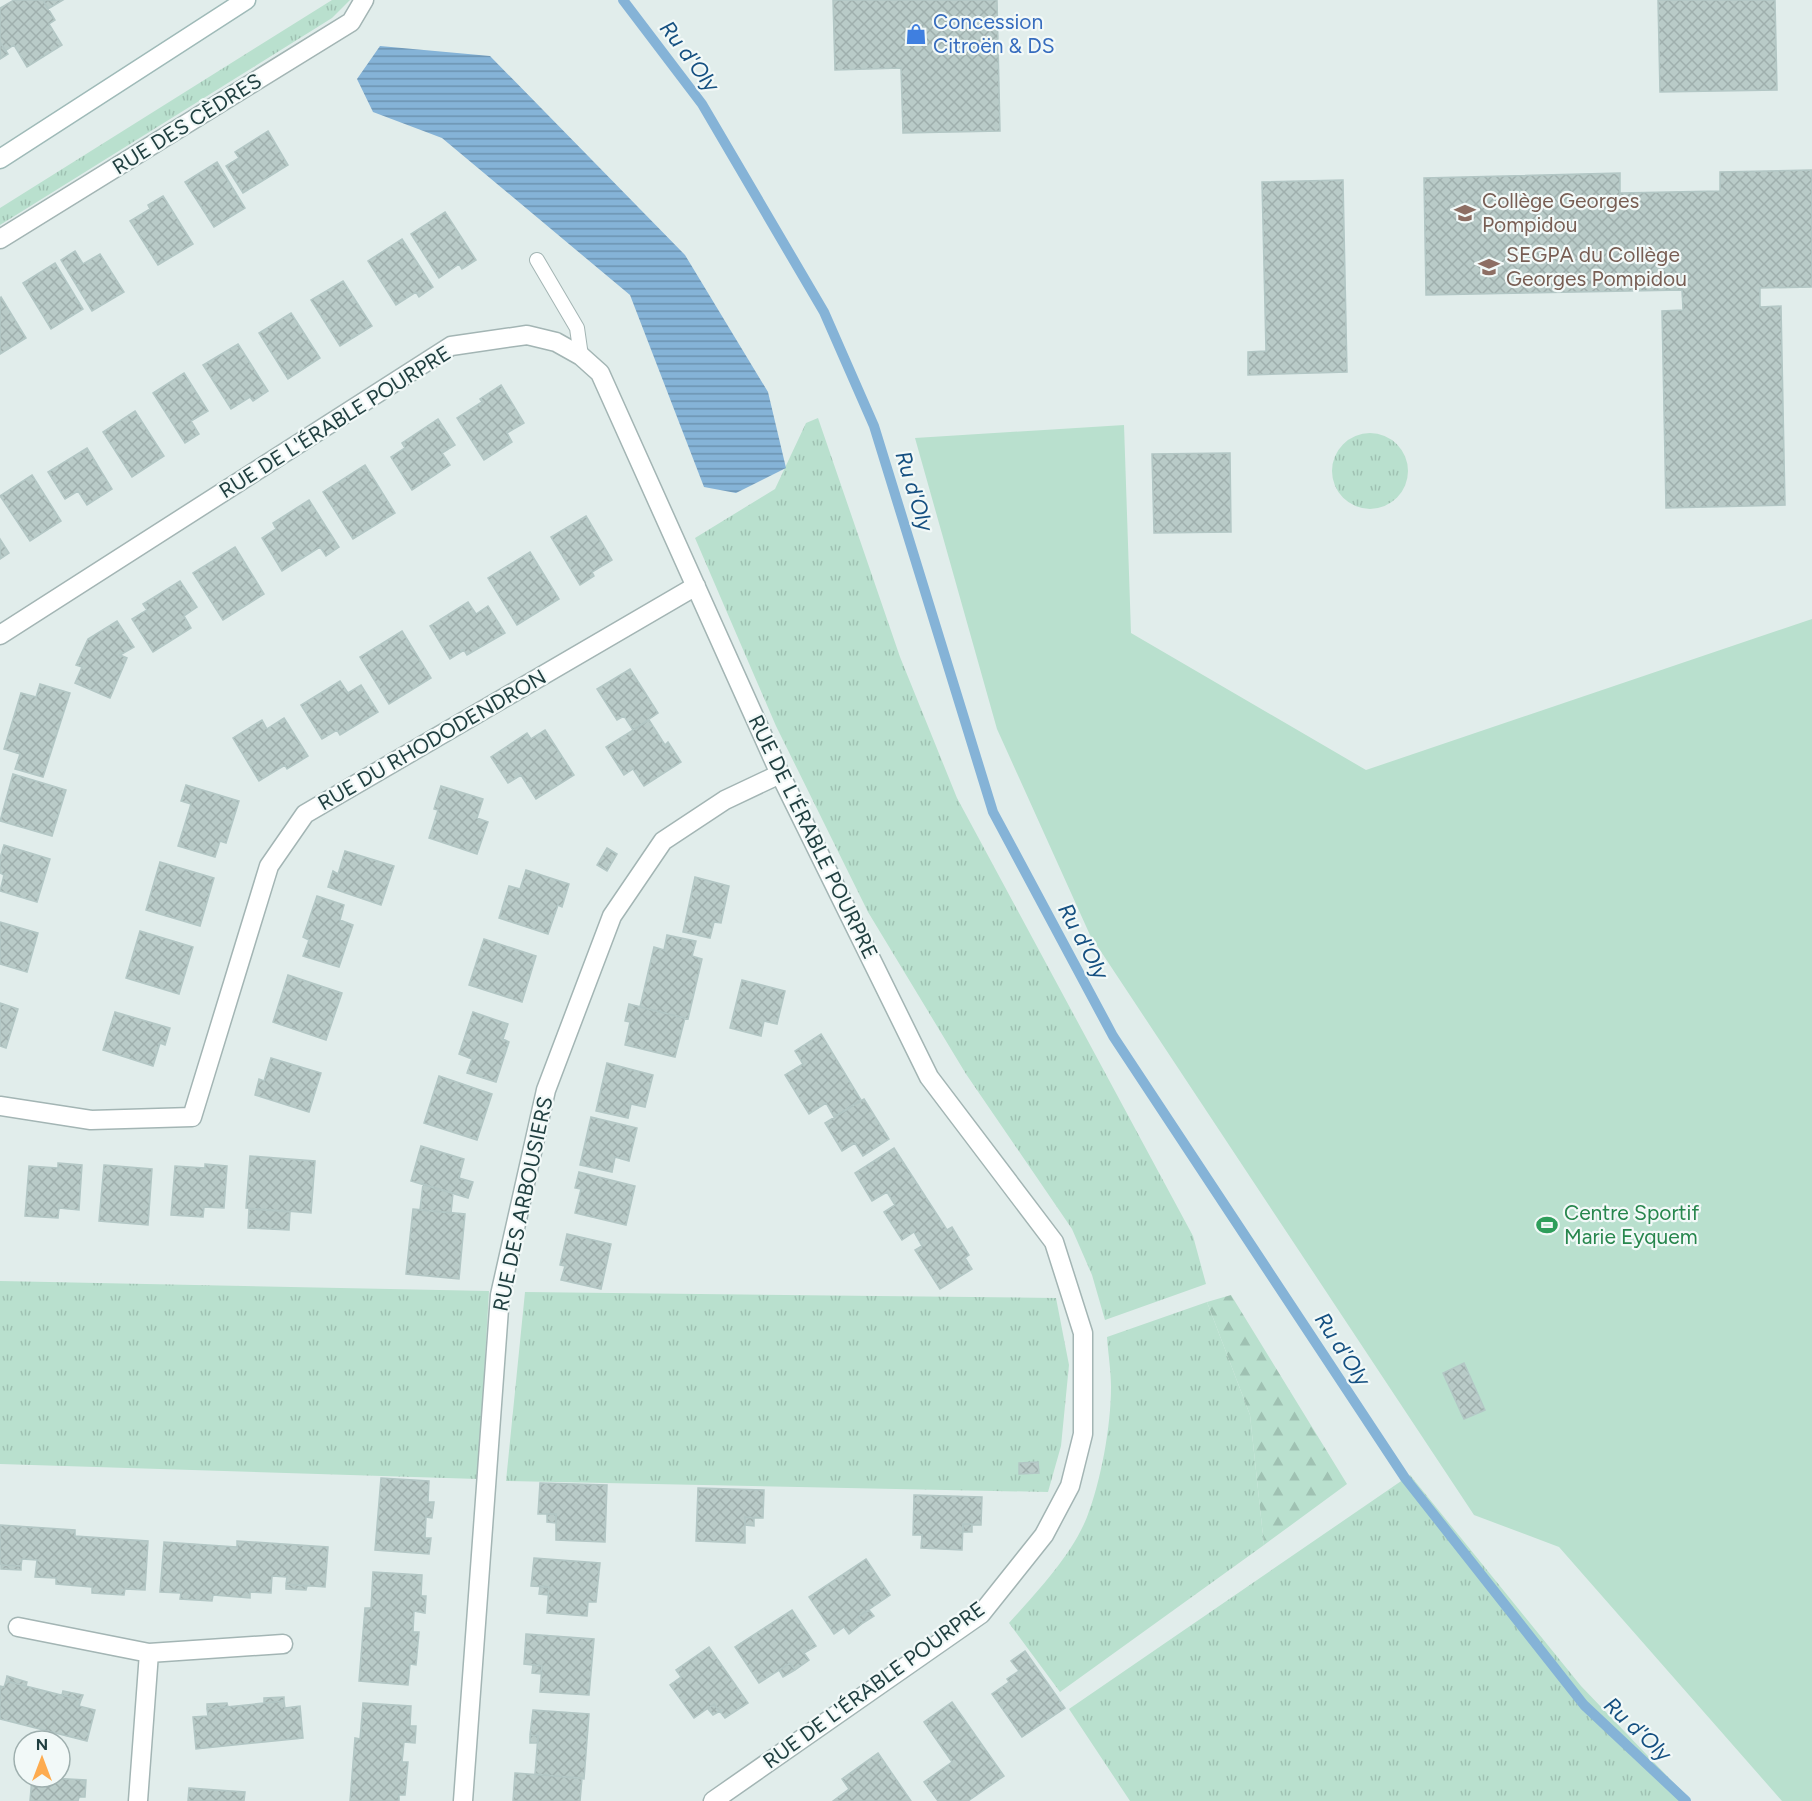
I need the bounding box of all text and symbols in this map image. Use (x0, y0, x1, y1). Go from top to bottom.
place label: Concession Citroën & DS (933, 9, 1055, 58)
water label: Ru d'Oly (654, 15, 726, 98)
shop icon: Concession Citroën & DS (904, 22, 928, 46)
street label: RUE DES CÈDRES (108, 68, 266, 180)
place label: Collège Georges Pompidou (1482, 188, 1639, 237)
school or university icon: Collège Georges Pompidou (1453, 201, 1477, 225)
place label: SEGPA du Collège Georges Pompidou (1506, 242, 1687, 291)
school or university icon: SEGPA du Collège Georges Pompidou (1477, 255, 1501, 279)
street label: RUE DE L'ÉRABLE POURPRE (214, 340, 455, 503)
water label: Ru d'Oly (890, 448, 940, 536)
street label: RUE DU RHODODENDRON (313, 664, 550, 815)
street label: RUE DE L'ÉRABLE POURPRE (743, 711, 883, 963)
water label: Ru d'Oly (1052, 899, 1115, 985)
street label: RUE DES ARBOUSIERS (488, 1094, 558, 1314)
place label: Centre Sportif Marie Eyquem (1564, 1200, 1699, 1249)
sports icon: Centre Sportif Marie Eyquem (1535, 1213, 1559, 1237)
water label: Ru d'Oly (1309, 1307, 1377, 1392)
street label: RUE DE L'ÉRABLE POURPRE (758, 1596, 990, 1774)
water label: Ru d'Oly (1598, 1691, 1678, 1768)
north arrow (12, 1729, 72, 1789)
text: N (36, 1735, 48, 1754)

